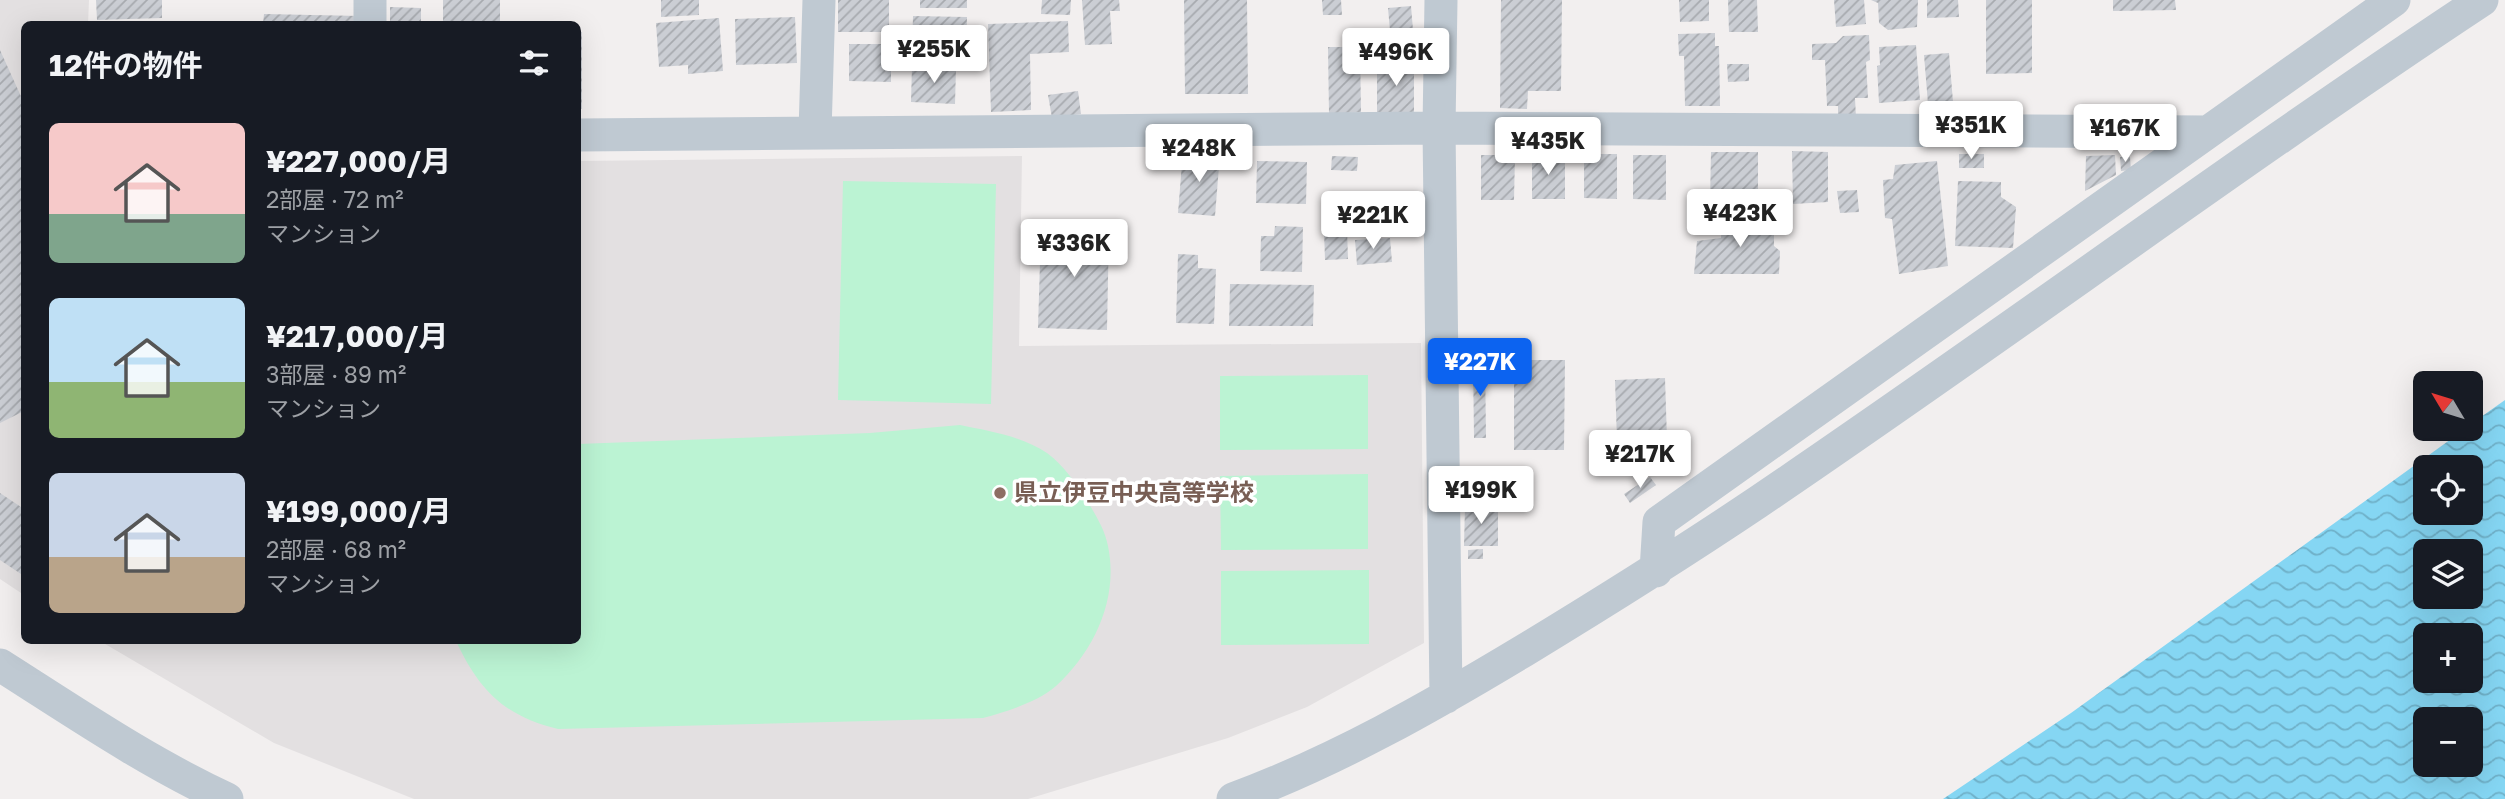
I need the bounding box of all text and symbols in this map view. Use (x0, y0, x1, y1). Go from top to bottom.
pin: ¥255K (885, 25, 983, 85)
pin: ¥496K (1347, 28, 1445, 88)
text: ¥255K (897, 34, 971, 62)
text: ¥496K (1358, 37, 1434, 65)
icon: filters (515, 44, 553, 82)
text: 12件の物件 (49, 47, 203, 83)
pin: ¥351K (1922, 102, 2020, 161)
pin: ¥167K (2076, 104, 2174, 164)
text: ¥351K (1935, 110, 2007, 138)
text: ¥167K (2090, 113, 2160, 141)
pin: ¥435K (1499, 118, 1597, 177)
pin: ¥248K (1150, 124, 1248, 184)
text: ¥435K (1511, 126, 1585, 154)
text: ¥248K (1162, 133, 1236, 161)
text: ¥227,000/月 (266, 143, 451, 179)
icon: home (105, 151, 189, 235)
text: 2部屋 · 72 m² (266, 185, 404, 213)
pin: ¥423K (1691, 190, 1789, 249)
pin: ¥221K (1324, 191, 1422, 251)
text: ¥423K (1703, 198, 1777, 226)
text: ¥221K (1337, 200, 1409, 228)
text: マンション (266, 219, 381, 247)
pin: ¥336K (1025, 219, 1123, 279)
text: ¥336K (1037, 228, 1111, 256)
text: ¥217,000/月 (266, 318, 448, 354)
icon: home (105, 326, 189, 410)
pin: ¥227K (1431, 338, 1529, 398)
text: ¥227K (1444, 347, 1516, 375)
text: 3部屋 · 89 m² (266, 360, 406, 388)
north arrow (2413, 371, 2483, 441)
map controls (2413, 371, 2483, 777)
text: マンション (266, 394, 381, 422)
pin: ¥217K (1591, 430, 1689, 490)
text: ¥217K (1605, 439, 1675, 467)
button: locate (2413, 455, 2483, 525)
pin: ¥199K (1432, 466, 1530, 526)
text: ¥199K (1445, 475, 1517, 503)
place label: 県立伊豆中央高等学校 (1014, 477, 1254, 506)
marker: 県立伊豆中央高等学校 (992, 485, 1008, 501)
text: ¥199,000/月 (266, 493, 452, 529)
icon: home (105, 501, 189, 585)
text: 2部屋 · 68 m² (266, 535, 406, 563)
button: layers (2413, 539, 2483, 609)
text: マンション (266, 569, 381, 597)
button: + (2413, 623, 2483, 693)
button: − (2413, 707, 2483, 777)

